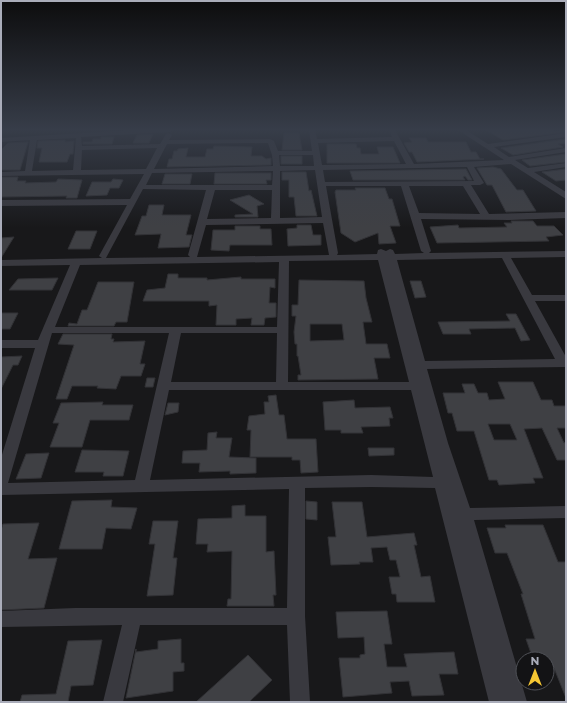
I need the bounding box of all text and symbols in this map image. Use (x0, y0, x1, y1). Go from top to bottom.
north arrow (515, 651, 555, 691)
text: N (531, 654, 539, 668)

